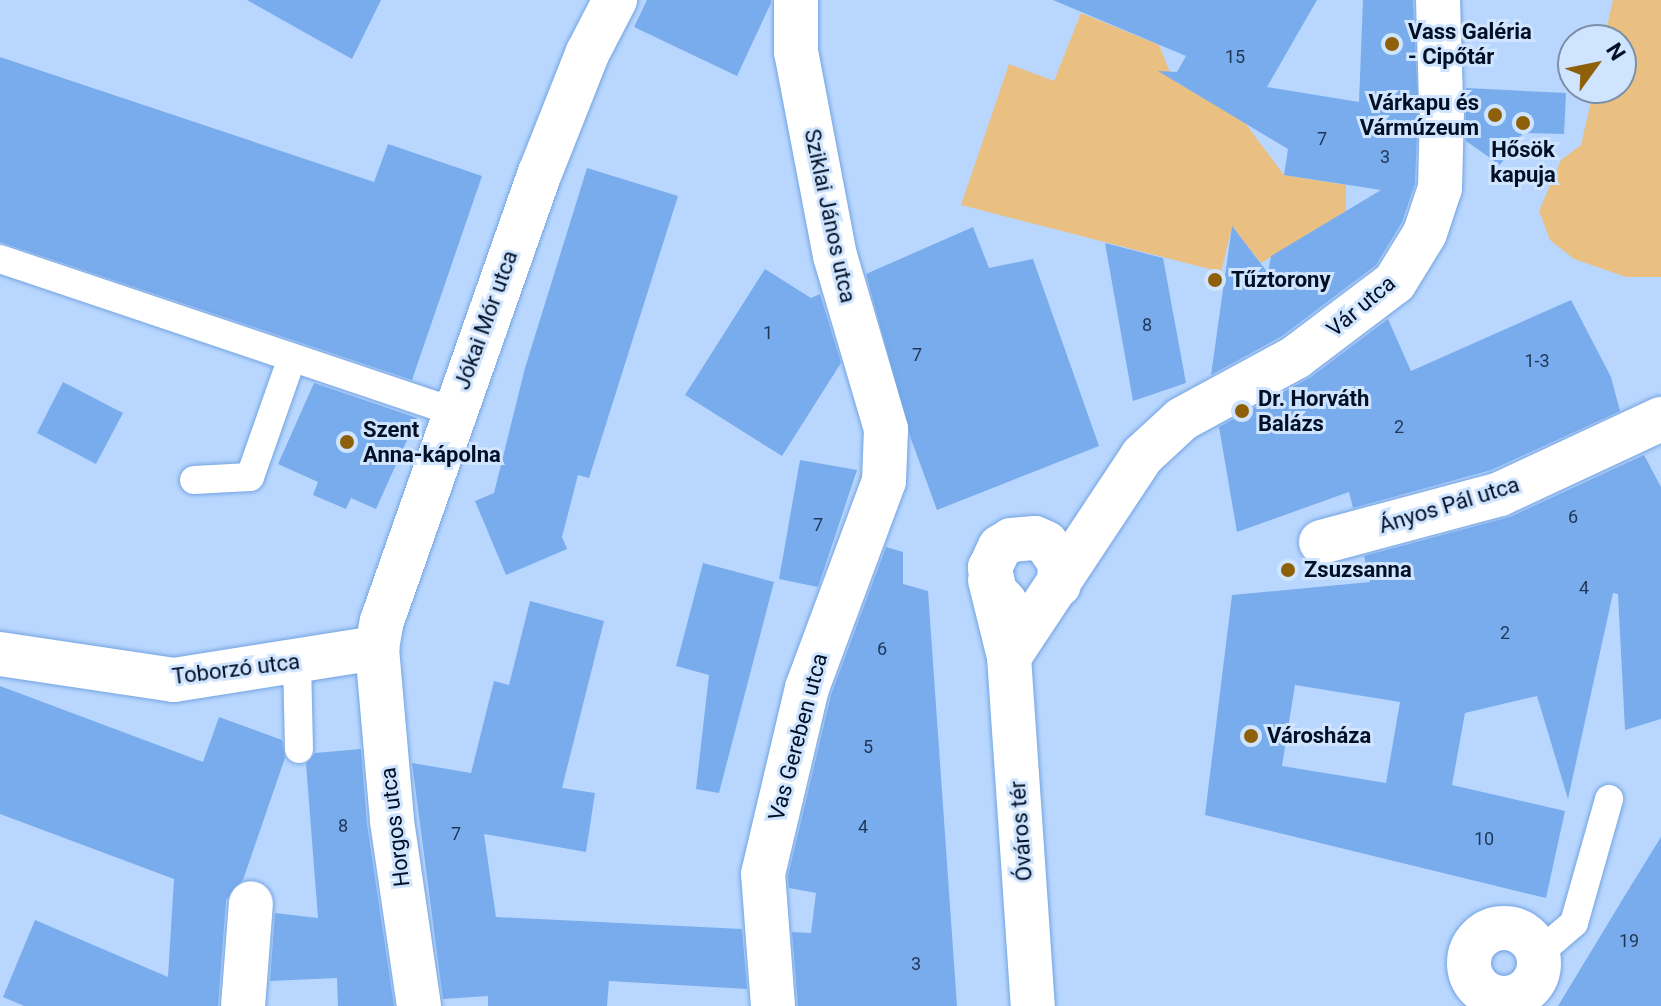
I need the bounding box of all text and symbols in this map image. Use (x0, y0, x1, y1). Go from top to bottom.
place label: Vass Galéria - Cipőtár (1408, 18, 1532, 70)
north arrow (1557, 24, 1637, 104)
marker: Vass Galéria - Cipőtár (1383, 35, 1401, 53)
text: N (1601, 38, 1631, 65)
house number: 15 (1225, 46, 1245, 68)
place label: Várkapu és Vármúzeum (1360, 89, 1479, 140)
marker: Várkapu és Vármúzeum (1486, 106, 1504, 124)
marker: Hősök kapuja (1514, 114, 1532, 132)
street label: Sziklai János utca (799, 127, 861, 305)
house number: 7 (1317, 128, 1327, 150)
place label: Hősök kapuja (1490, 136, 1556, 188)
house number: 3 (1380, 146, 1390, 168)
street label: Jókai Mór utca (449, 247, 523, 393)
place label: Tűztorony (1231, 267, 1330, 293)
street label: Vár utca (1321, 270, 1401, 342)
marker: Tűztorony (1206, 271, 1224, 289)
house number: 8 (1142, 314, 1152, 336)
house number: 1 (763, 322, 773, 344)
house number: 7 (912, 344, 922, 366)
house number: 1-3 (1524, 350, 1550, 372)
place label: Dr. Horváth Balázs (1258, 385, 1369, 436)
marker: Dr. Horváth Balázs (1233, 402, 1251, 420)
place label: Szent Anna-kápolna (363, 416, 501, 468)
house number: 2 (1394, 416, 1404, 438)
marker: Szent Anna-kápolna (338, 433, 356, 451)
street label: Ányos Pál utca (1376, 471, 1522, 539)
house number: 6 (1568, 506, 1578, 528)
house number: 7 (813, 514, 823, 536)
place label: Zsuzsanna (1304, 557, 1412, 583)
marker: Zsuzsanna (1279, 561, 1297, 579)
house number: 4 (1579, 577, 1589, 599)
house number: 2 (1500, 622, 1510, 644)
house number: 6 (877, 638, 887, 660)
street label: Toborzó utca (171, 648, 301, 690)
street label: Vas Gereben utca (763, 650, 833, 824)
place label: Városháza (1267, 723, 1371, 749)
marker: Városháza (1242, 727, 1260, 745)
house number: 5 (863, 736, 873, 758)
street label: Horgos utca (375, 766, 415, 888)
street label: Óváros tér (1004, 780, 1038, 882)
house number: 8 (338, 815, 348, 837)
house number: 4 (858, 816, 868, 838)
house number: 7 (451, 823, 461, 845)
house number: 10 (1474, 828, 1494, 850)
house number: 19 (1619, 930, 1639, 952)
house number: 3 (911, 953, 921, 975)

